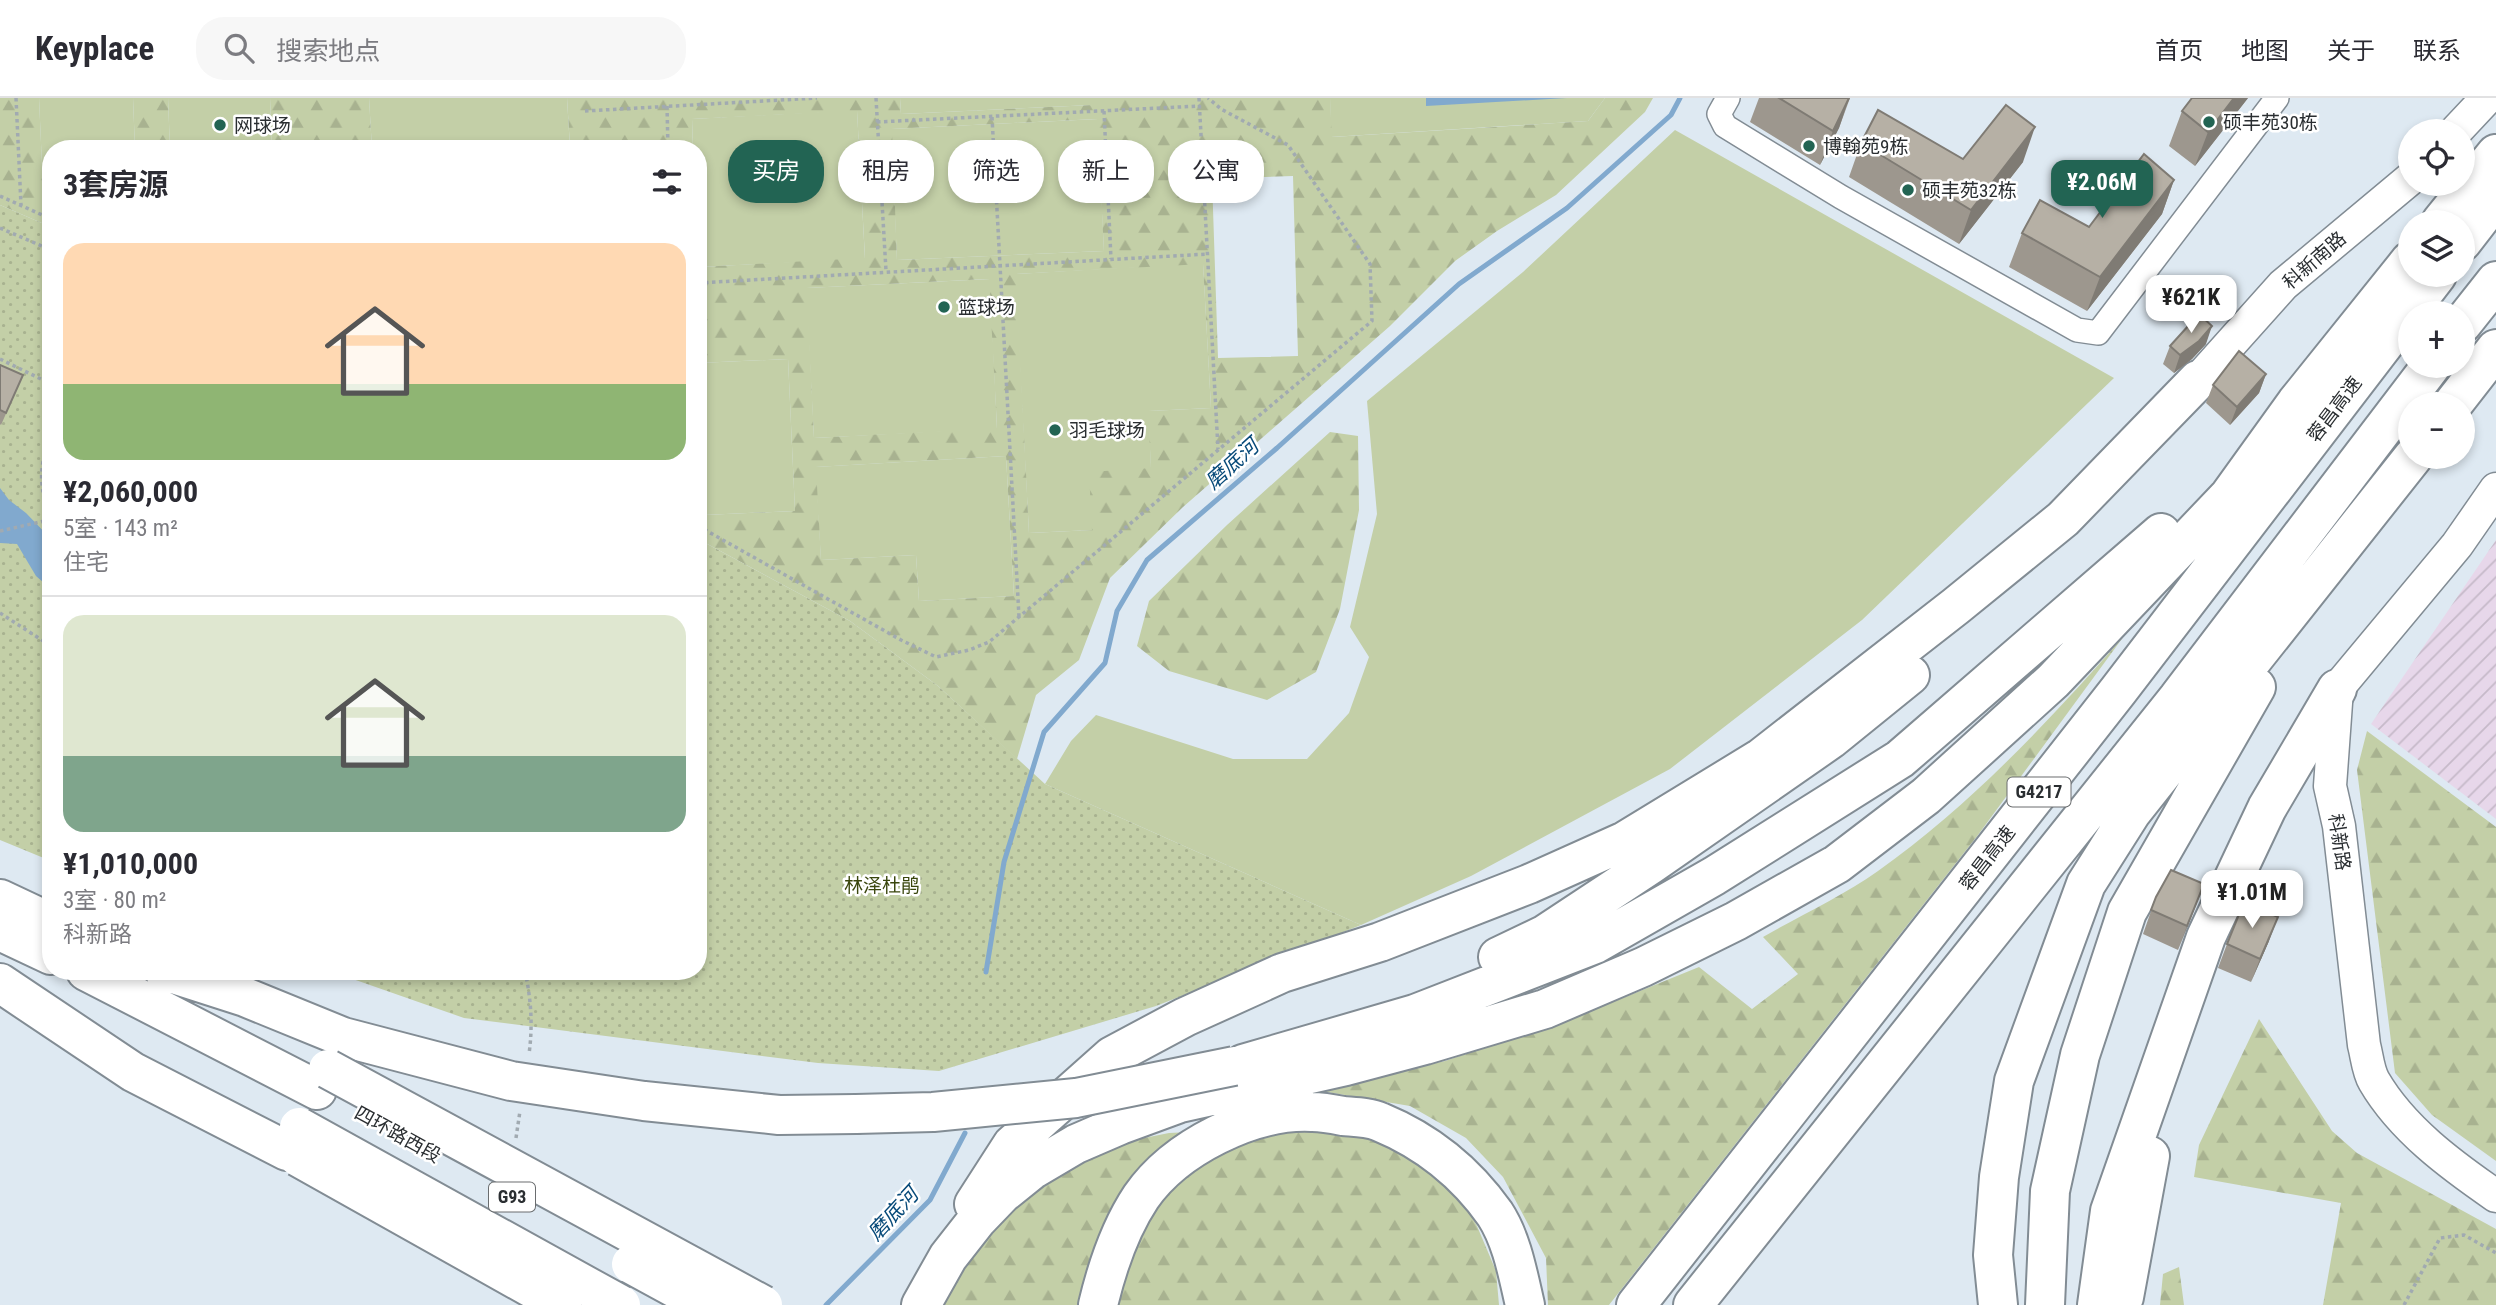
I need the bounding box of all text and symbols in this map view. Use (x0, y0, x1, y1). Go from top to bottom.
search box (196, 17, 686, 80)
text: Keyplace (35, 29, 154, 68)
icon: search (220, 29, 258, 67)
text: 搜索地点 (276, 36, 380, 66)
text: 首页 (2155, 37, 2203, 65)
text: 地图 (2241, 37, 2289, 65)
text: 关于 (2327, 37, 2375, 65)
text: 联系 (2413, 37, 2461, 65)
place label: 硕丰苑30栋 (2223, 111, 2318, 134)
place label: 网球场 (234, 114, 291, 137)
marker: 硕丰苑30栋 (2201, 114, 2217, 130)
marker: 网球场 (212, 117, 228, 133)
map controls (2398, 119, 2475, 469)
button: locate (2398, 119, 2475, 196)
place label: 博翰苑9栋 (1823, 135, 1908, 158)
marker: 博翰苑9栋 (1801, 138, 1817, 154)
chip: 买房 (728, 140, 824, 203)
chip: 租房 (838, 140, 934, 203)
chip: 筛选 (948, 140, 1044, 203)
chip: 新上 (1058, 140, 1154, 203)
chip: 公寓 (1168, 140, 1264, 203)
pin: ¥2.06M (2045, 160, 2159, 220)
icon: filters (648, 163, 686, 201)
text: 3套房源 (63, 167, 168, 202)
text: ¥2.06M (2067, 169, 2137, 196)
place label: 硕丰苑32栋 (1922, 179, 2017, 202)
marker: 硕丰苑32栋 (1900, 182, 1916, 198)
button: layers (2398, 210, 2475, 287)
street label: 科新南路 (2278, 227, 2351, 294)
pin: ¥621K (2142, 275, 2240, 335)
text: ¥621K (2162, 284, 2220, 311)
icon: home (312, 288, 438, 414)
place label: 篮球场 (958, 296, 1015, 319)
marker: 篮球场 (936, 299, 952, 315)
button: + (2398, 301, 2475, 378)
street label: 蓉昌高速 (2302, 372, 2366, 447)
button: − (2398, 392, 2475, 469)
place label: 羽毛球场 (1069, 419, 1145, 442)
marker: 羽毛球场 (1047, 422, 1063, 438)
water label: 磨底河 (1201, 431, 1266, 494)
text: ¥2,060,000 (63, 474, 198, 509)
text: 5室 · 143 m² (63, 515, 178, 542)
text: 住宅 (63, 549, 109, 576)
icon: home (312, 660, 438, 786)
road number: G4217 (2008, 778, 2070, 806)
street label: 科新路 (2324, 812, 2355, 872)
street label: 蓉昌高速 (1955, 821, 2020, 895)
text: ¥1,010,000 (63, 846, 198, 881)
pin: ¥1.01M (2195, 870, 2309, 930)
park label: 林泽杜鹃 (844, 874, 920, 897)
text: ¥1.01M (2217, 879, 2287, 906)
text: 3室 · 80 m² (63, 887, 166, 914)
text: 科新路 (63, 921, 132, 948)
street label: 四环路西段 (351, 1101, 445, 1168)
water label: 磨底河 (863, 1180, 926, 1245)
road number: G93 (489, 1182, 535, 1212)

